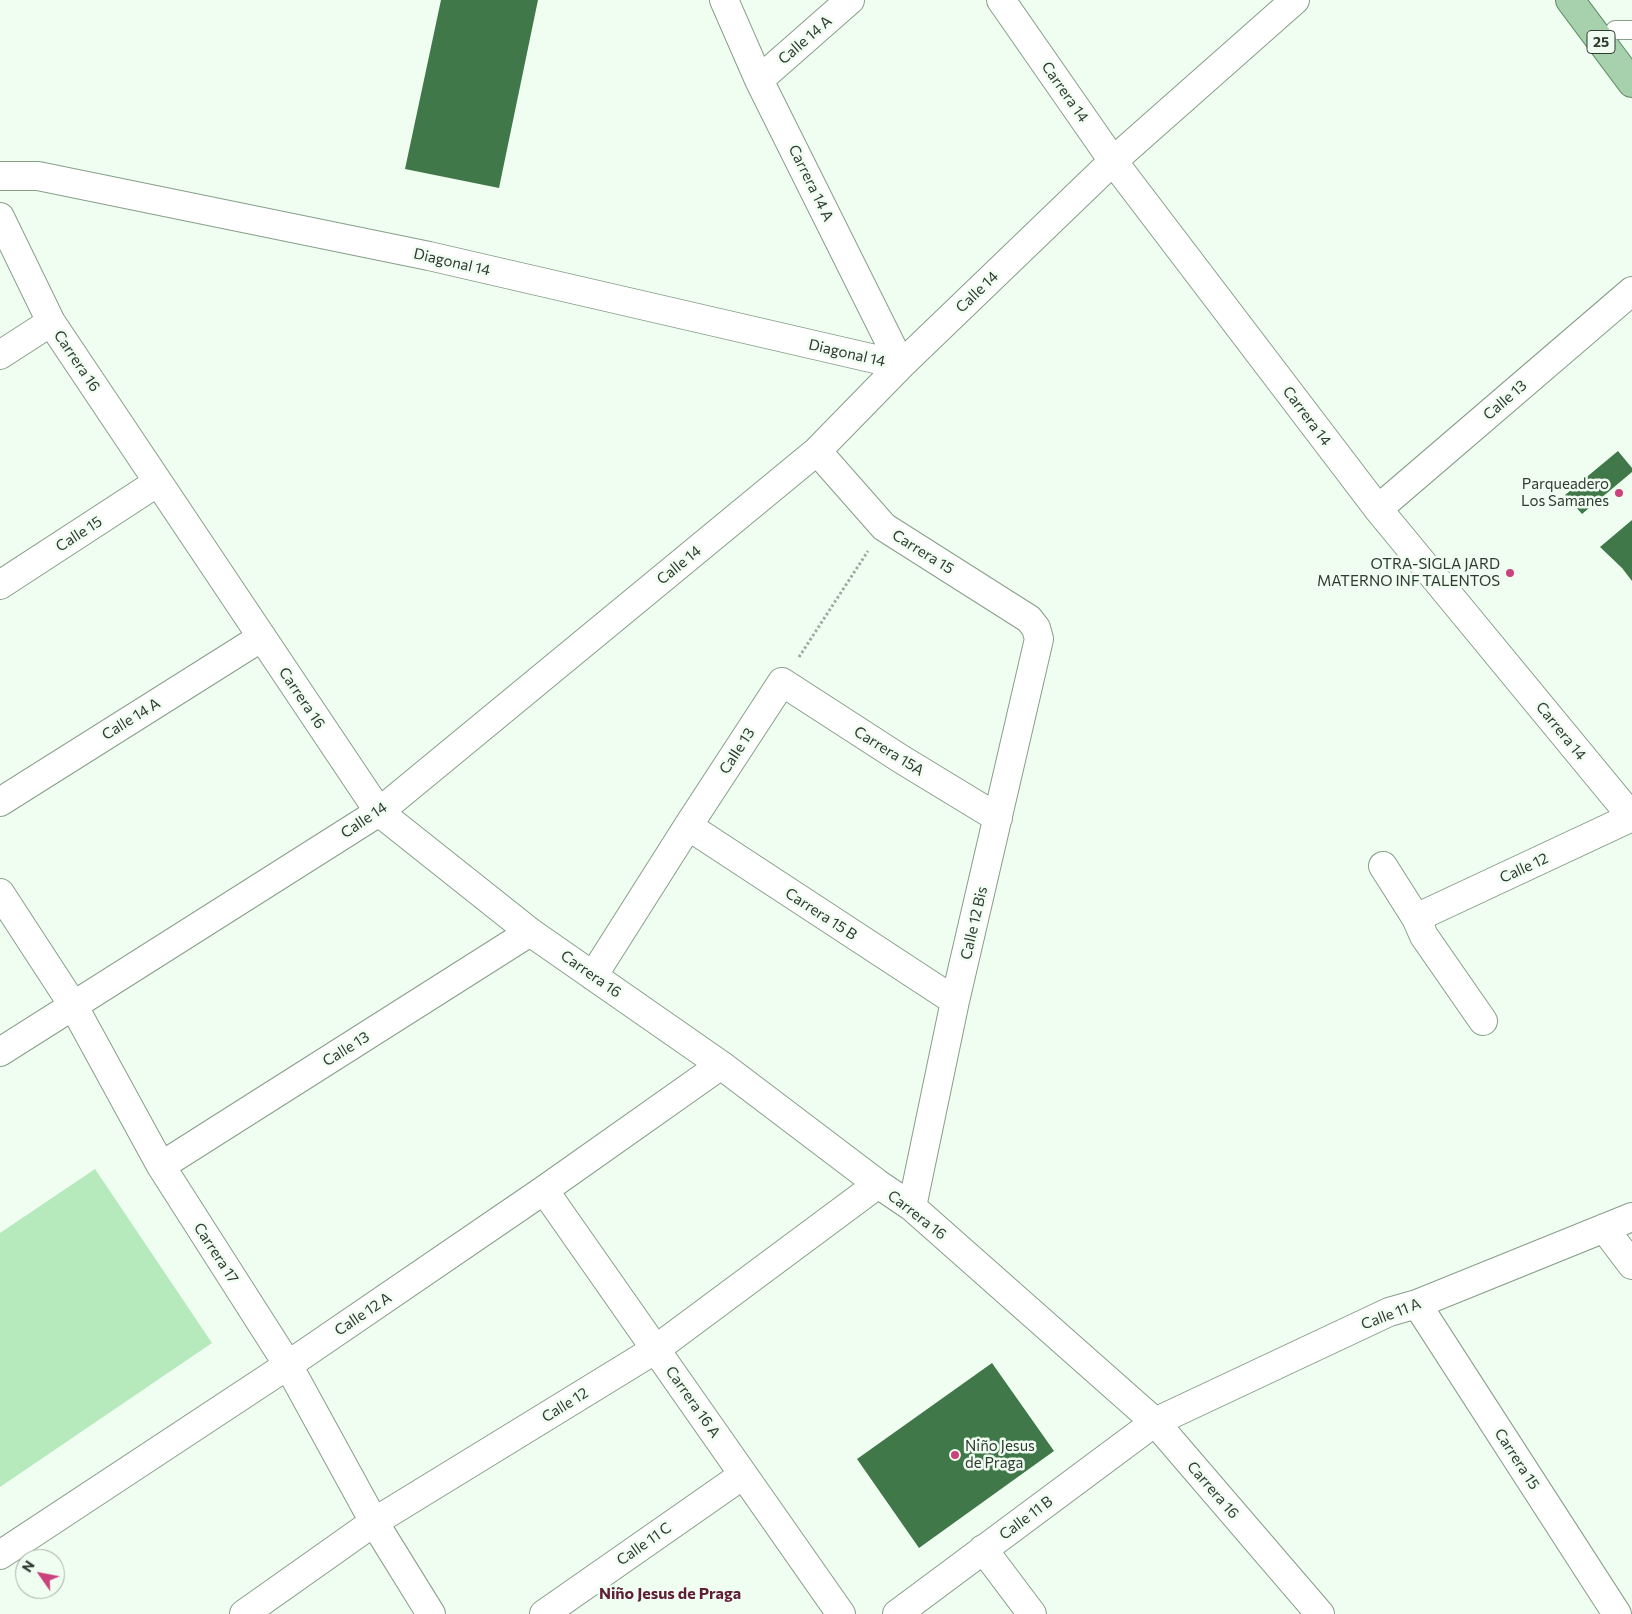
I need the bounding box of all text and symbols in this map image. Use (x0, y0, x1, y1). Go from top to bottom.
street label: Calle 14 A (775, 12, 835, 68)
road number: 25 (1587, 31, 1615, 54)
street label: Carrera 14 (1038, 58, 1092, 126)
street label: Carrera 14 A (785, 142, 837, 224)
street label: Diagonal 14 (412, 244, 492, 280)
street label: Calle 14 (952, 267, 1002, 317)
street label: Carrera 16 (50, 327, 104, 395)
street label: Diagonal 14 (807, 335, 887, 371)
street label: Calle 13 (1480, 376, 1530, 424)
street label: Carrera 14 (1279, 383, 1335, 449)
place label: Parqueadero Los Samanes (1521, 475, 1609, 510)
marker: Parqueadero Los Samanes (1613, 487, 1625, 499)
street label: Calle 15 (52, 512, 106, 556)
street label: Carrera 15 (889, 526, 957, 578)
street label: Calle 14 (653, 542, 705, 588)
place label: OTRA-SIGLA JARD MATERNO INF TALENTOS (1317, 555, 1500, 590)
marker: OTRA-SIGLA JARD MATERNO INF TALENTOS (1504, 567, 1516, 579)
street label: Carrera 16 (275, 664, 329, 732)
street label: Calle 14 A (99, 694, 163, 744)
street label: Carrera 14 (1532, 698, 1590, 764)
street label: Carrera 15A (851, 722, 927, 780)
street label: Calle 13 (715, 725, 759, 777)
street label: Calle 14 (337, 798, 391, 842)
street label: Calle 12 (1497, 849, 1551, 887)
street label: Carrera 15 B (782, 884, 860, 944)
street label: Calle 12 Bis (957, 885, 991, 961)
street label: Carrera 16 (557, 947, 625, 1001)
street label: Calle 13 (319, 1028, 373, 1070)
street label: Carrera 16 (884, 1186, 950, 1244)
street label: Carrera 17 (190, 1219, 242, 1287)
street label: Calle 12 A (331, 1289, 395, 1339)
street label: Calle 11 A (1359, 1294, 1423, 1334)
street label: Carrera 16 A (662, 1363, 724, 1441)
street label: Calle 12 (538, 1384, 592, 1426)
street label: Carrera 15 (1491, 1425, 1543, 1493)
place label: Niño Jesus de Praga (965, 1437, 1035, 1472)
marker: Niño Jesus de Praga (949, 1449, 961, 1461)
street label: Carrera 16 (1183, 1458, 1243, 1522)
street label: Calle 11 B (996, 1492, 1056, 1544)
street label: Calle 11 C (613, 1519, 675, 1569)
north arrow (15, 1549, 65, 1599)
text: N (18, 1557, 38, 1575)
district label: Niño Jesus de Praga (599, 1584, 741, 1604)

